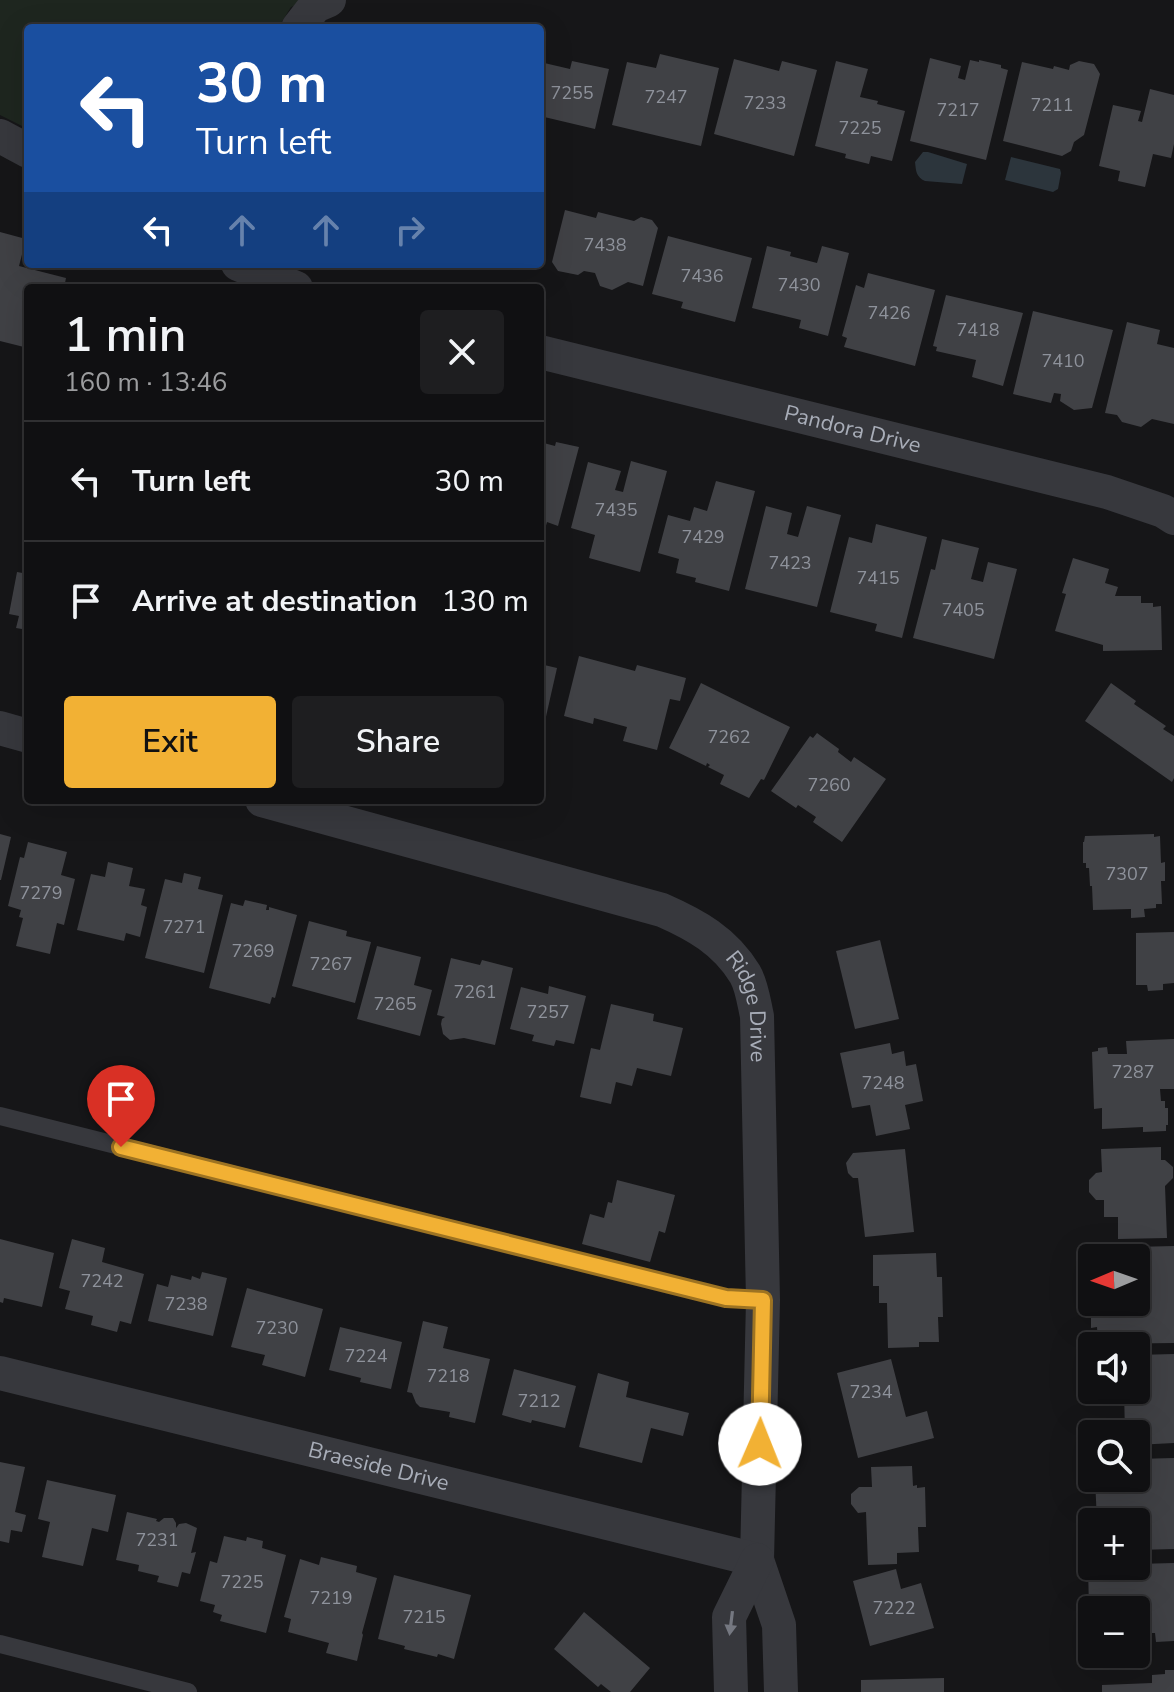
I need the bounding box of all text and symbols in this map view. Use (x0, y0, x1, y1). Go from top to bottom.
text: 30 m (196, 45, 327, 122)
icon: left (64, 56, 168, 160)
house number: 7255 (550, 81, 594, 105)
house number: 7247 (644, 85, 688, 109)
house number: 7233 (743, 91, 787, 115)
house number: 7211 (1030, 93, 1074, 117)
house number: 7217 (936, 98, 980, 122)
house number: 7225 (838, 116, 882, 140)
text: Turn left (196, 118, 331, 167)
icon: left (136, 208, 180, 252)
icon: ahead (220, 208, 264, 252)
icon: ahead (304, 208, 348, 252)
icon: right (388, 208, 432, 252)
house number: 7438 (583, 233, 627, 257)
house number: 7436 (680, 264, 724, 288)
house number: 7430 (777, 273, 821, 297)
house number: 7426 (867, 301, 911, 325)
text: 1 min (64, 302, 186, 368)
button: close (420, 310, 504, 394)
house number: 7418 (956, 318, 1000, 342)
house number: 7410 (1041, 349, 1085, 373)
text: 160 m · 13:46 (64, 365, 227, 400)
street label: Pandora Drive (781, 398, 924, 461)
icon: left (64, 459, 108, 503)
text: Turn left (132, 461, 250, 502)
text: 30 m (435, 461, 504, 502)
house number: 7435 (594, 498, 638, 522)
house number: 7429 (681, 525, 725, 549)
house number: 7423 (768, 551, 812, 575)
house number: 7415 (856, 566, 900, 590)
icon: arrive (64, 579, 108, 623)
text: Arrive at destination (132, 581, 417, 622)
text: 130 m (441, 581, 529, 622)
house number: 7405 (941, 598, 985, 622)
button: Exit (64, 696, 276, 788)
button: Share (292, 696, 504, 788)
house number: 7262 (707, 725, 751, 749)
house number: 7260 (807, 773, 851, 797)
house number: 7307 (1105, 862, 1149, 886)
house number: 7279 (19, 881, 63, 905)
house number: 7271 (162, 915, 206, 939)
house number: 7269 (231, 939, 275, 963)
street label: Ridge Drive (719, 944, 773, 1063)
house number: 7267 (309, 952, 353, 976)
house number: 7261 (453, 980, 497, 1004)
house number: 7265 (373, 992, 417, 1016)
house number: 7257 (526, 1000, 570, 1024)
house number: 7287 (1111, 1060, 1155, 1084)
pin (87, 1065, 155, 1147)
house number: 7248 (861, 1071, 905, 1095)
icon: arrive (99, 1077, 143, 1121)
north arrow (1078, 1244, 1150, 1316)
map controls (1078, 1244, 1150, 1668)
house number: 7242 (80, 1269, 124, 1293)
house number: 7238 (164, 1292, 208, 1316)
house number: 7230 (255, 1316, 299, 1340)
button: sound (1078, 1332, 1150, 1404)
house number: 7224 (344, 1344, 388, 1368)
house number: 7218 (426, 1364, 470, 1388)
house number: 7234 (849, 1380, 893, 1404)
house number: 7212 (517, 1389, 561, 1413)
position arrow (718, 1402, 802, 1486)
button: search (1078, 1420, 1150, 1492)
street label: Braeside Drive (305, 1435, 452, 1498)
button: + (1078, 1508, 1150, 1580)
house number: 7231 (135, 1528, 179, 1552)
house number: 7225 (220, 1570, 264, 1594)
house number: 7219 (309, 1586, 353, 1610)
house number: 7222 (872, 1596, 916, 1620)
button: − (1078, 1596, 1150, 1668)
house number: 7215 (402, 1605, 446, 1629)
one-way arrow (725, 1611, 738, 1636)

